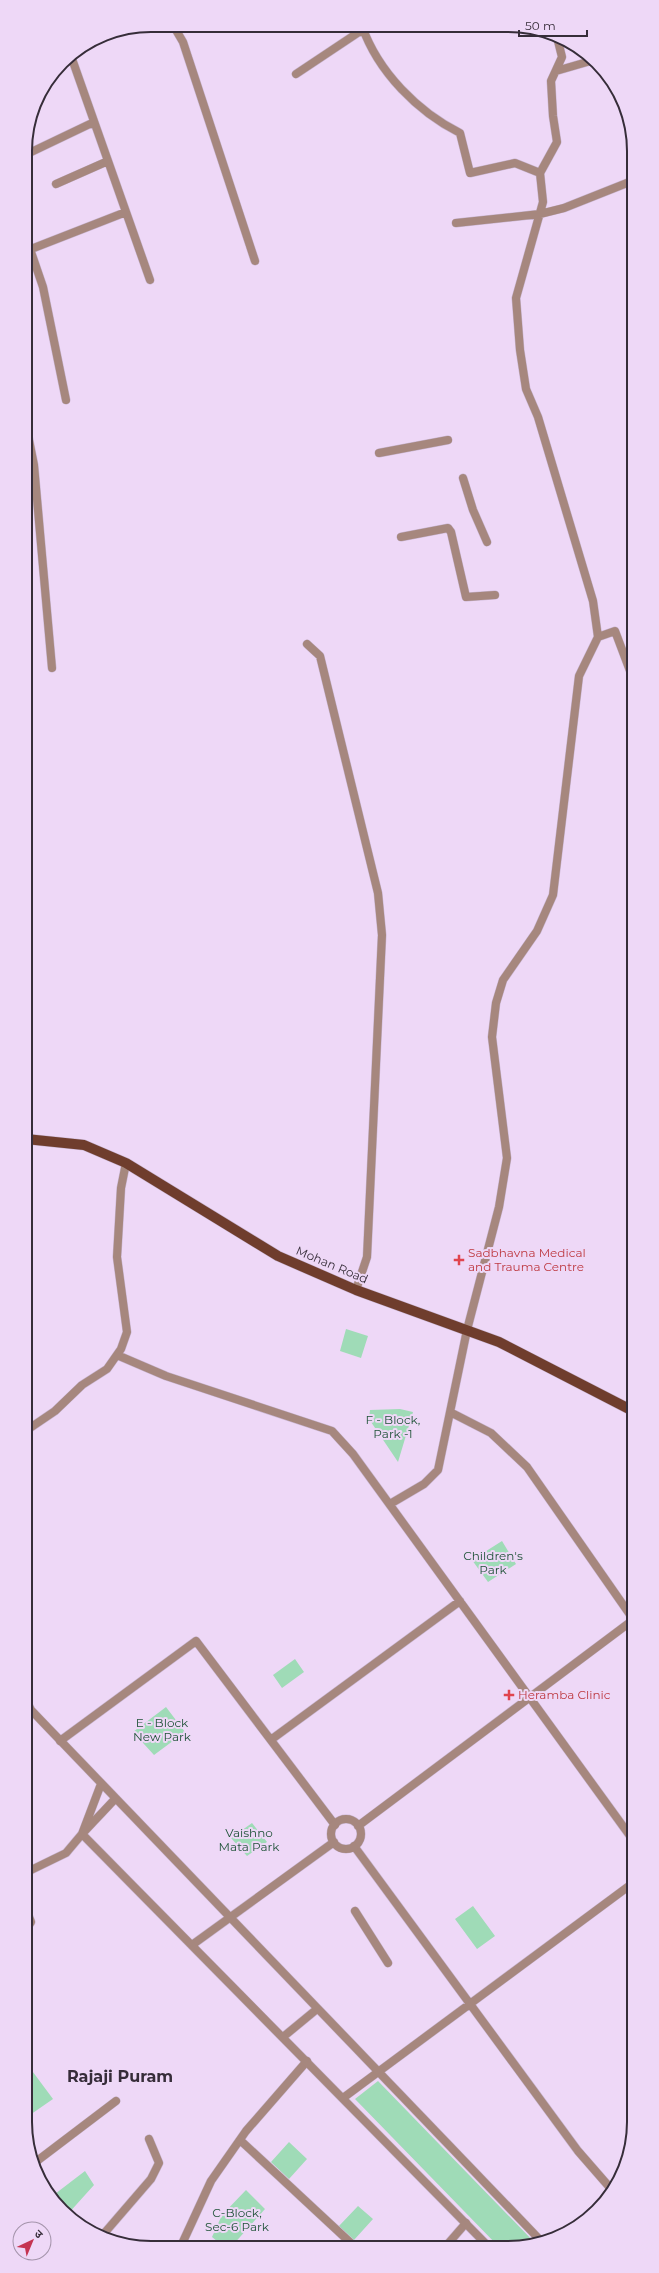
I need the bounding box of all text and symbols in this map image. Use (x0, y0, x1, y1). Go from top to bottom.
scale bar (519, 12, 587, 38)
text: 50 m (525, 18, 556, 33)
street label: Mohan Road (294, 1243, 370, 1286)
place label: Sadbhavna Medical and Trauma Centre (468, 1245, 586, 1274)
marker: Sadbhavna Medical and Trauma Centre (453, 1254, 465, 1266)
park label: F - Block, Park -1 (366, 1412, 420, 1441)
park label: Children's Park (463, 1548, 523, 1577)
place label: Heramba Clinic (518, 1687, 611, 1702)
marker: Heramba Clinic (503, 1689, 515, 1701)
park label: E - Block New Park (133, 1715, 192, 1744)
park label: Vaishno Mata Park (219, 1825, 280, 1854)
district label: Rajaji Puram (67, 2067, 173, 2086)
park label: C-Block, Sec-6 Park (205, 2205, 270, 2234)
north arrow (12, 2221, 52, 2261)
text: उ (32, 2227, 47, 2241)

